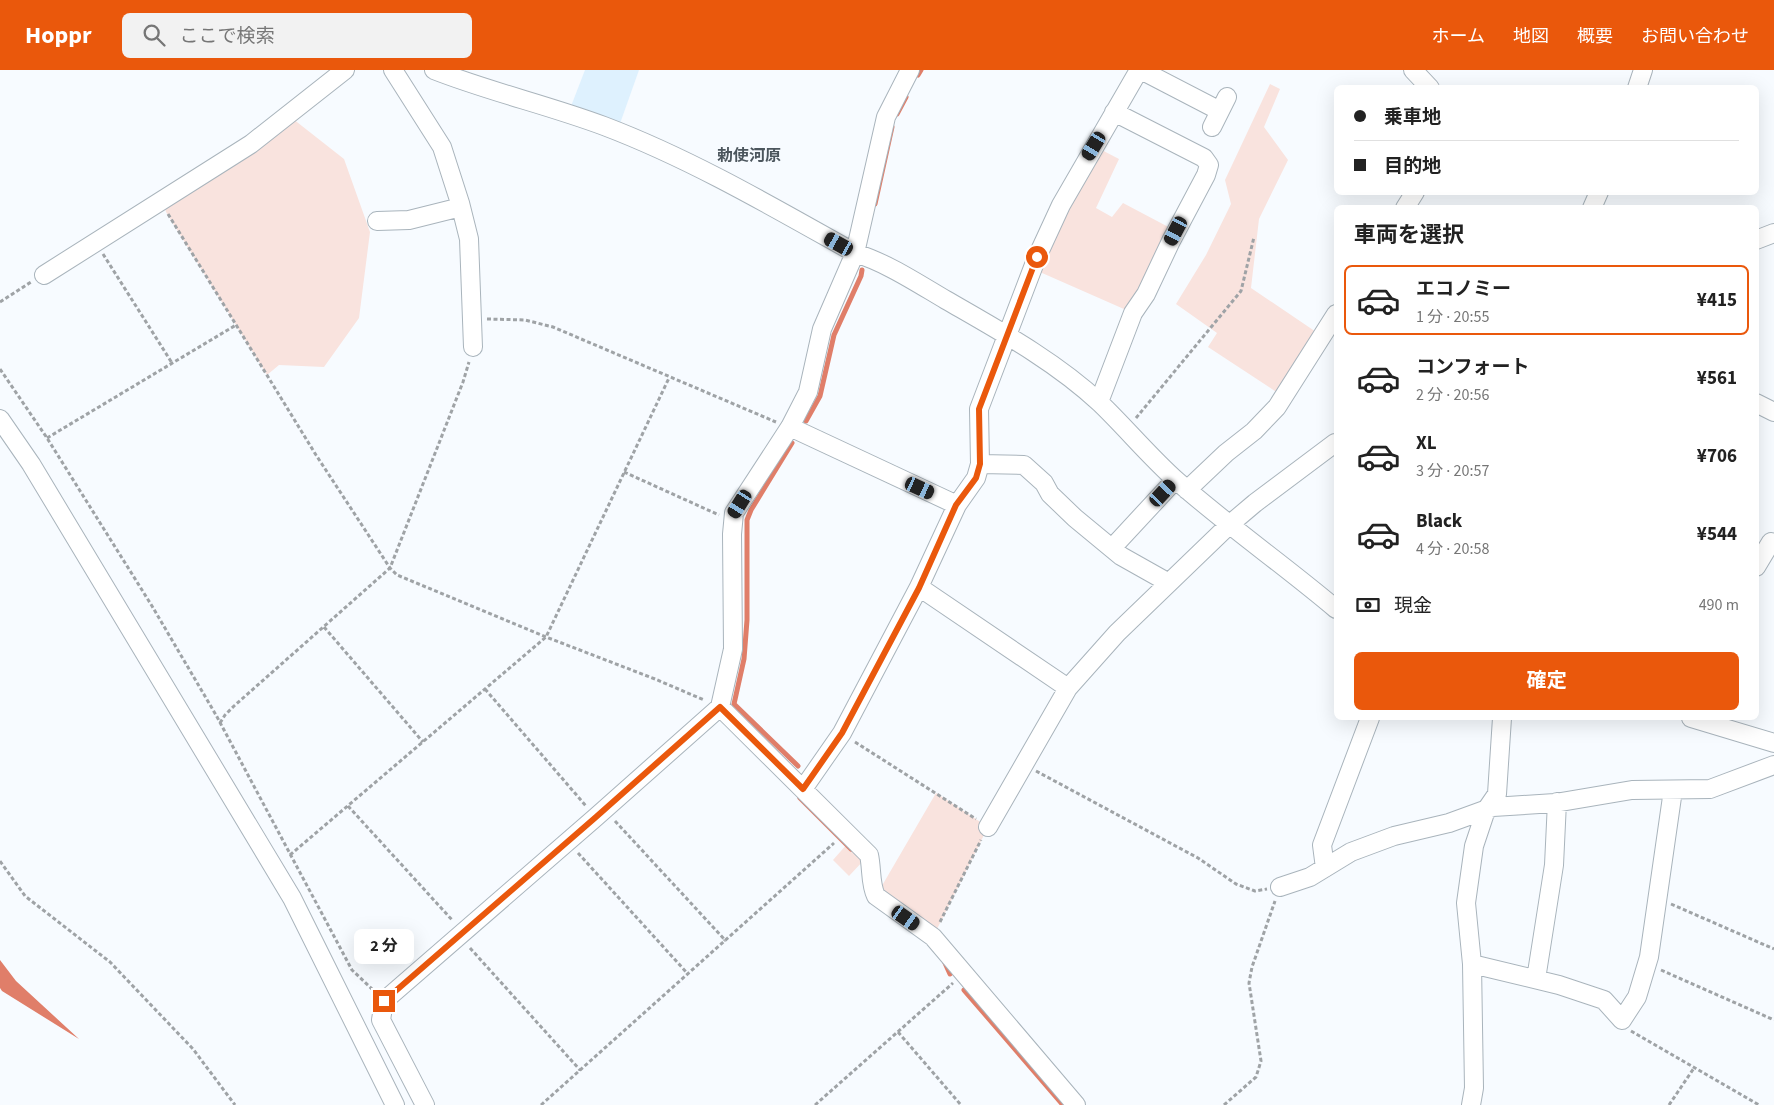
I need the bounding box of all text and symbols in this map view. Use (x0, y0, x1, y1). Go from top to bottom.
search box (122, 13, 472, 58)
text: Hoppr (25, 18, 92, 53)
icon: search (140, 21, 168, 49)
text: ここで検索 (180, 23, 275, 50)
text: ホーム (1432, 24, 1485, 49)
text: 地図 (1513, 24, 1549, 49)
text: 概要 (1577, 24, 1613, 49)
text: お問い合わせ (1641, 24, 1749, 49)
text: 乗車地 (1384, 104, 1441, 131)
car (1079, 129, 1108, 163)
district label: 勅使河原 (717, 145, 781, 167)
text: 目的地 (1384, 153, 1441, 180)
car (1162, 214, 1189, 248)
text: 車両を選択 (1354, 219, 1464, 251)
car (822, 230, 855, 258)
route start (1026, 246, 1048, 268)
text: エコノミー (1416, 276, 1511, 303)
icon: car (1356, 278, 1401, 323)
text: ¥415 (1697, 287, 1737, 314)
text: 1 分 · 20:55 (1416, 306, 1489, 328)
text: コンフォート (1416, 354, 1529, 381)
icon: car (1356, 356, 1401, 401)
text: ¥561 (1697, 365, 1737, 392)
text: 2 分 · 20:56 (1416, 384, 1489, 406)
text: XL (1416, 430, 1437, 457)
icon: car (1356, 434, 1401, 479)
text: ¥706 (1697, 443, 1737, 470)
text: 3 分 · 20:57 (1416, 460, 1489, 482)
car (903, 475, 936, 501)
car (1147, 477, 1178, 509)
car (725, 487, 754, 521)
text: Black (1416, 508, 1462, 535)
icon: car (1356, 512, 1401, 557)
text: ¥544 (1697, 521, 1737, 548)
text: 4 分 · 20:58 (1416, 538, 1489, 560)
icon: cash (1354, 591, 1382, 619)
text: 現金 (1394, 593, 1432, 620)
text: 490 m (1699, 594, 1739, 616)
button: 確定 (1354, 652, 1739, 710)
car (889, 903, 922, 933)
callout: 2 分 (354, 928, 414, 964)
text: 2 分 (370, 935, 398, 957)
route end (373, 990, 395, 1012)

